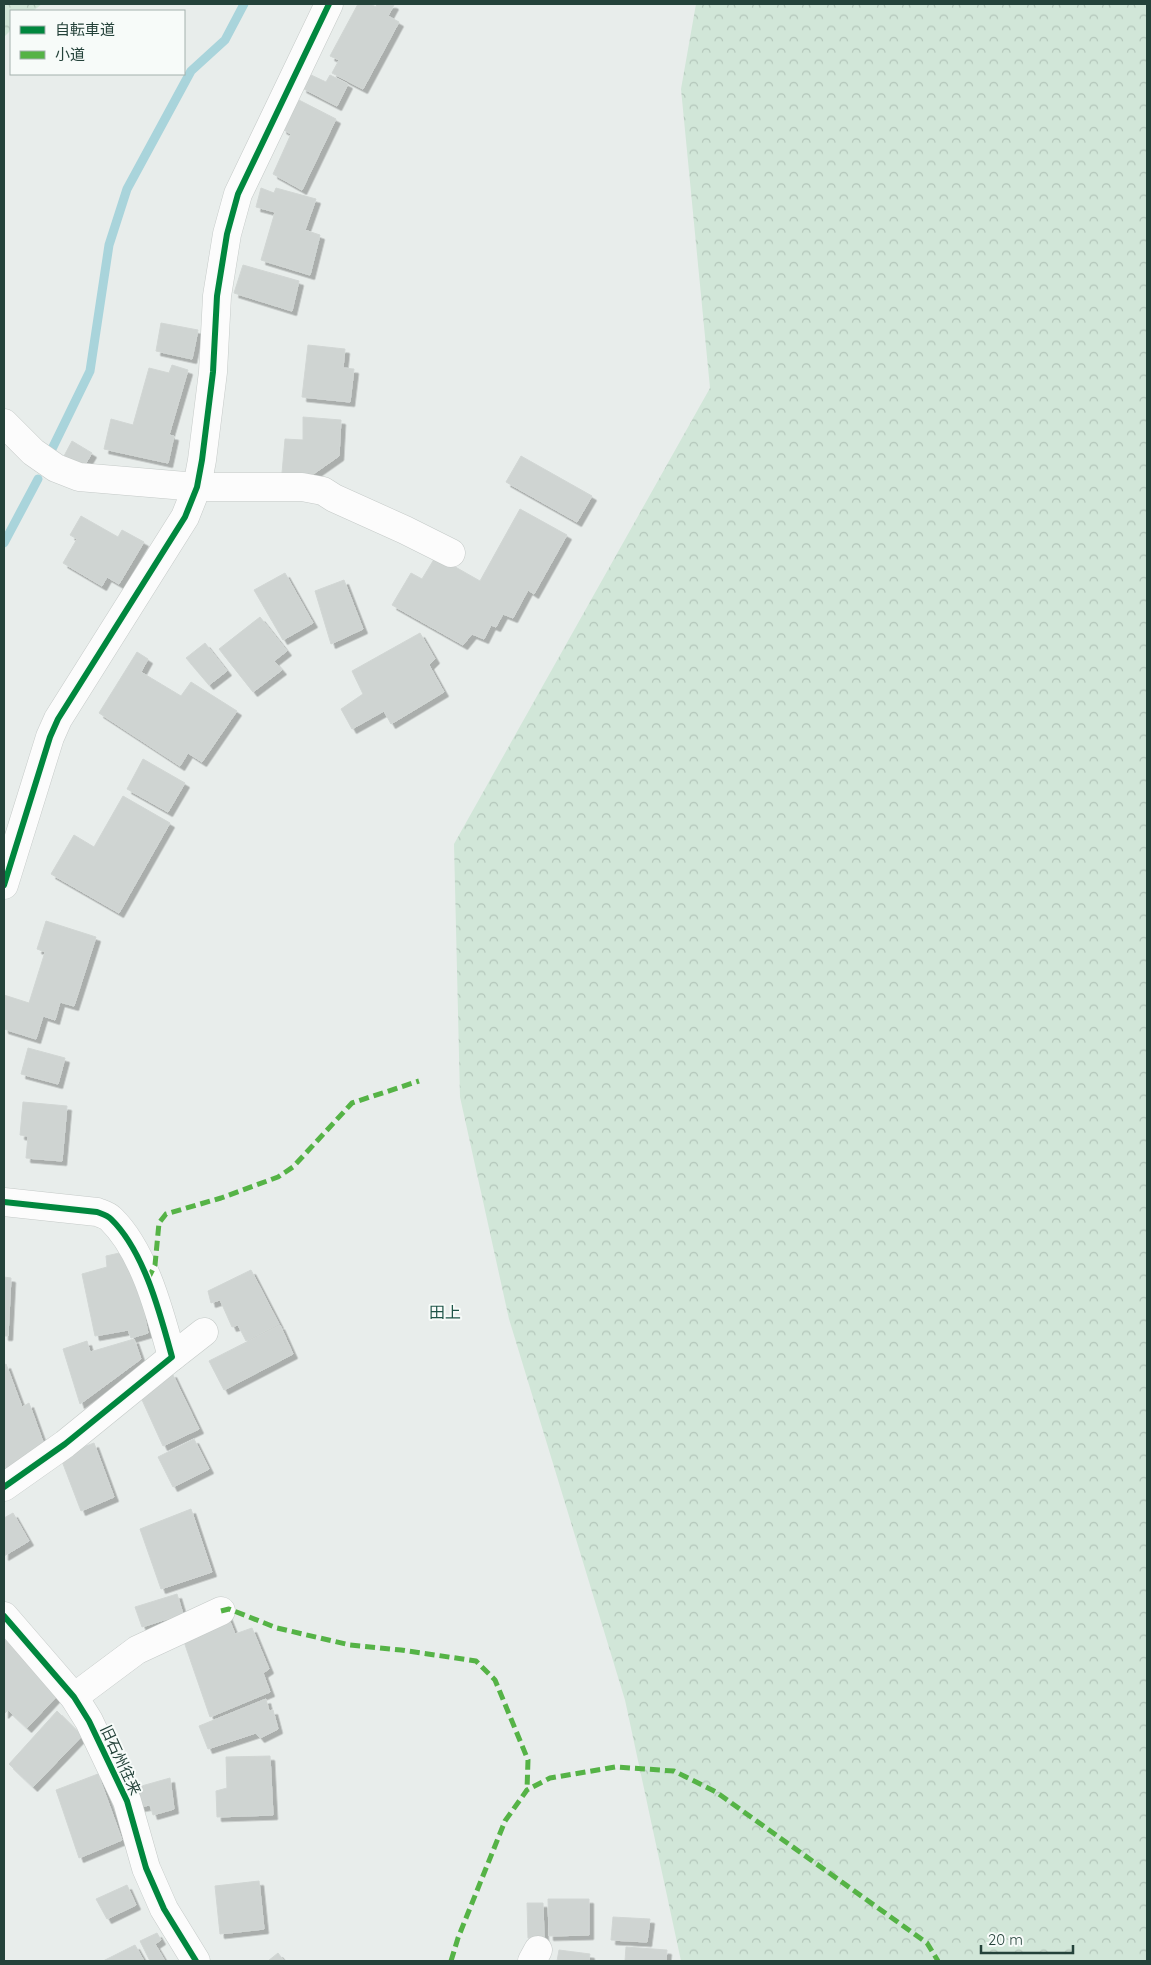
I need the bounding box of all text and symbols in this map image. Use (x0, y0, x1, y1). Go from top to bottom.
legend (10, 10, 185, 75)
text: 自転車道 (55, 20, 115, 39)
text: 小道 (55, 45, 85, 64)
district label: 田上 (429, 1302, 461, 1322)
street label: 旧石州往来 (97, 1722, 145, 1798)
scale bar (981, 1922, 1074, 1954)
text: 20 m (988, 1930, 1023, 1949)

